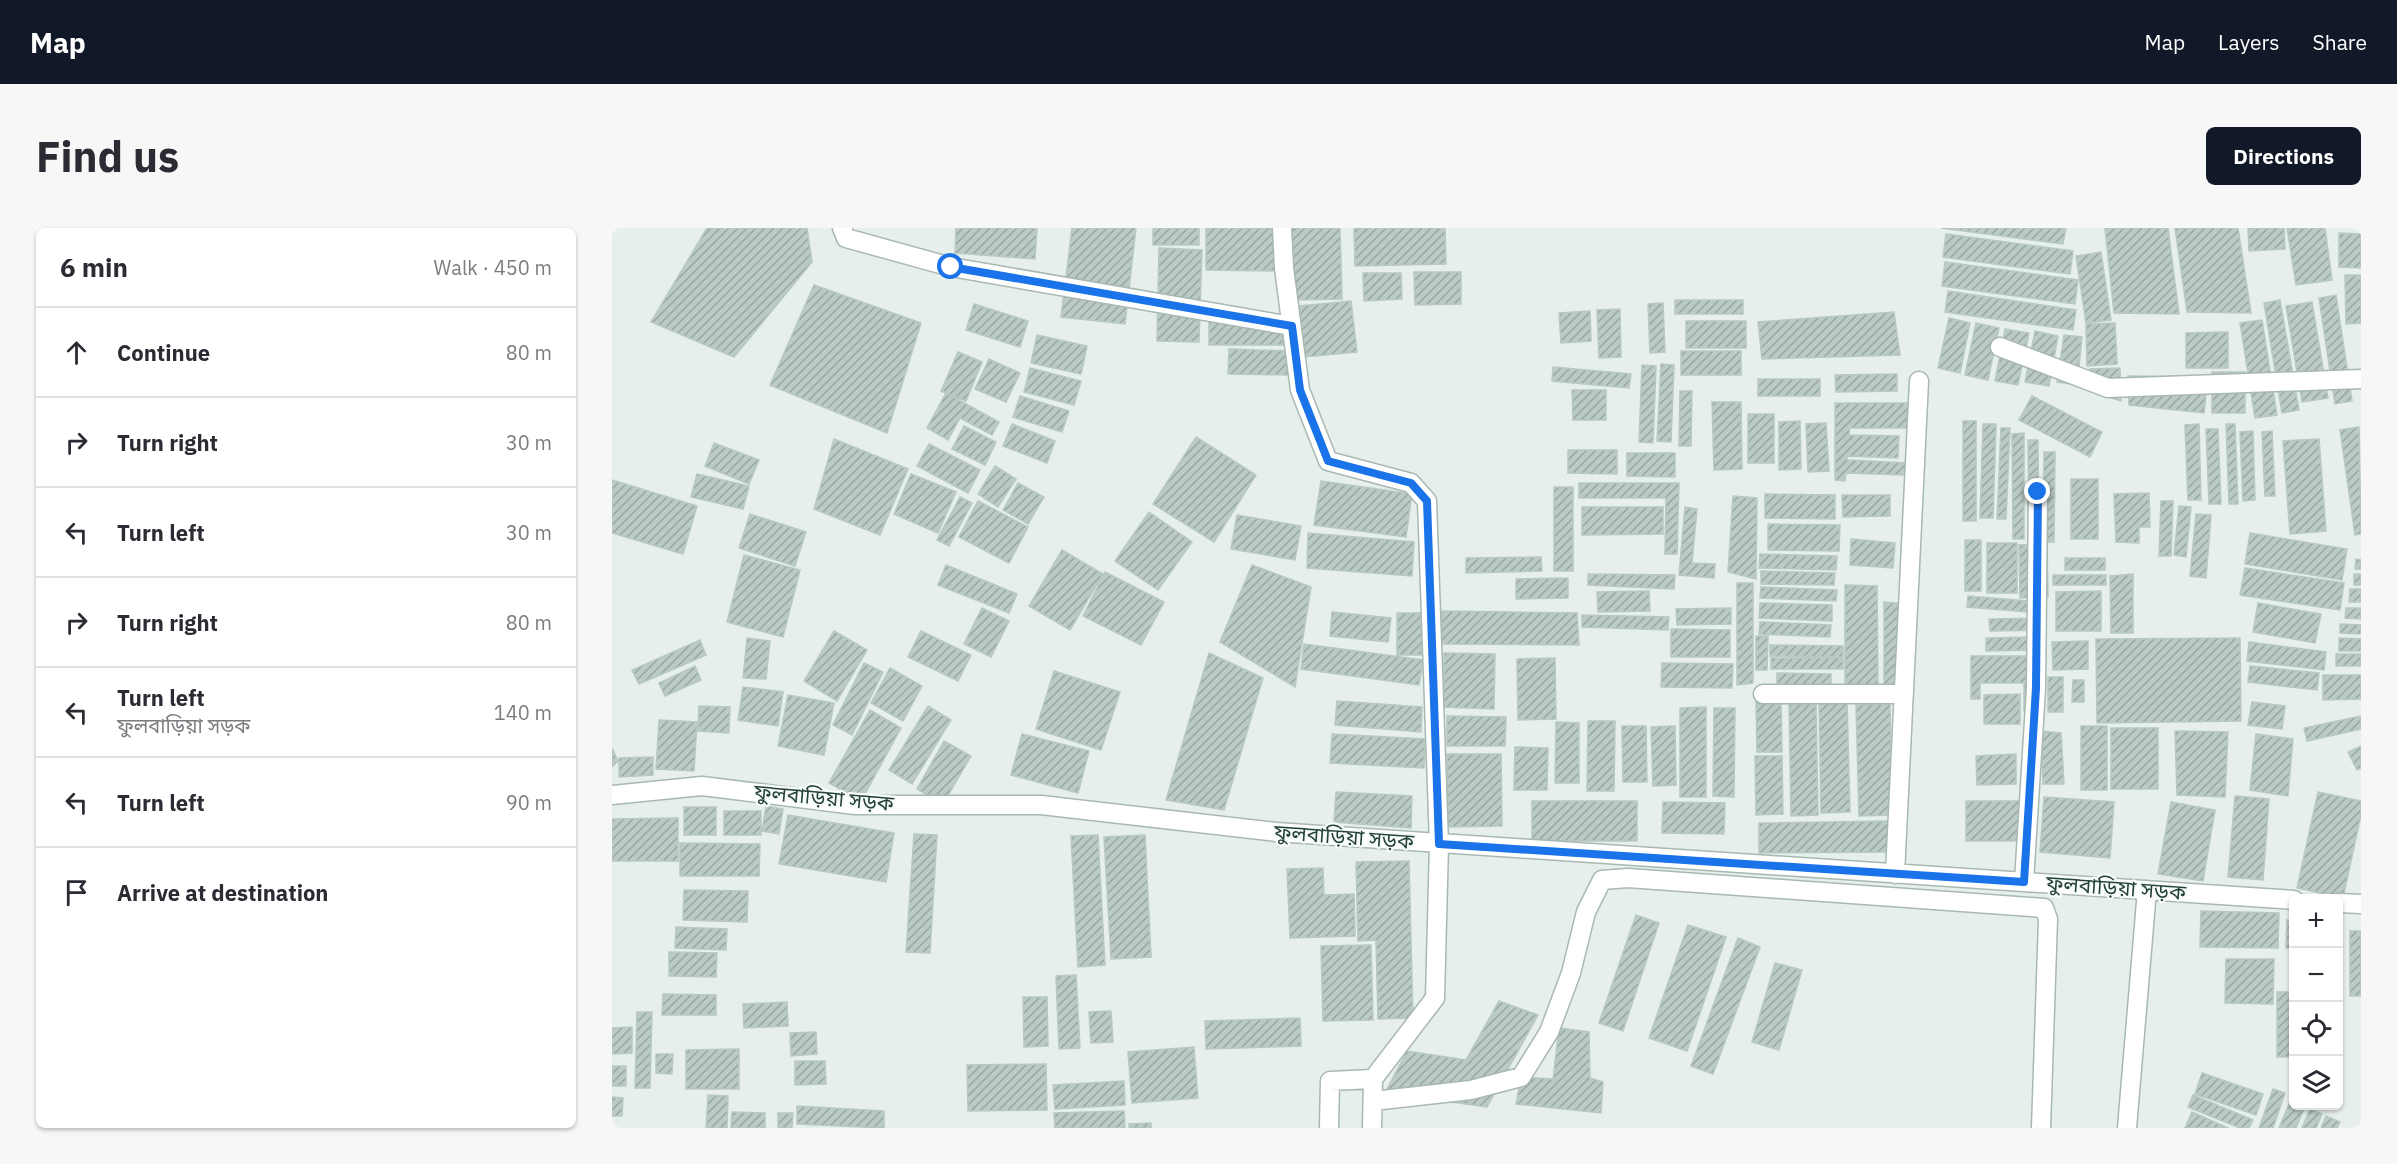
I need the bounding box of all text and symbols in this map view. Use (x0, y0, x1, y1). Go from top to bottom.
text: Map (30, 24, 86, 61)
text: Map (2145, 28, 2185, 56)
text: Layers (2218, 28, 2280, 56)
text: Share (2313, 28, 2367, 56)
button: Directions (2206, 127, 2361, 185)
text: Find us (36, 129, 179, 184)
text: 6 min (60, 250, 128, 284)
route start (937, 253, 963, 279)
text: Walk · 450 m (434, 254, 552, 281)
icon: ahead (60, 336, 93, 369)
text: Continue (117, 338, 210, 367)
text: 80 m (506, 339, 552, 366)
icon: right (60, 426, 93, 459)
text: Turn right (117, 428, 218, 457)
text: 30 m (506, 429, 552, 456)
route end (2024, 478, 2050, 504)
icon: left (60, 516, 93, 549)
text: Turn left (117, 518, 205, 547)
text: 30 m (506, 519, 552, 546)
icon: right (60, 606, 93, 639)
text: Turn right (117, 608, 218, 637)
text: 80 m (506, 609, 552, 636)
text: Turn left (117, 683, 205, 712)
icon: left (60, 696, 93, 729)
text: 140 m (494, 699, 552, 726)
text: ফুলবাড়িয়া সড়ক (117, 712, 250, 739)
street label: ফুলবাড়িয়া সড়ক (752, 777, 896, 817)
icon: left (60, 786, 93, 819)
text: Turn left (117, 788, 205, 817)
text: 90 m (506, 789, 552, 816)
street label: ফুলবাড়িয়া সড়ক (1272, 817, 1416, 855)
street label: ফুলবাড়িয়া সড়ক (2044, 868, 2188, 906)
icon: arrive (60, 876, 93, 909)
text: Arrive at destination (117, 878, 328, 907)
map controls (2289, 894, 2343, 1110)
button: + (2289, 894, 2343, 948)
button: − (2289, 948, 2343, 1002)
button: locate (2289, 1002, 2343, 1056)
button: layers (2289, 1056, 2343, 1110)

